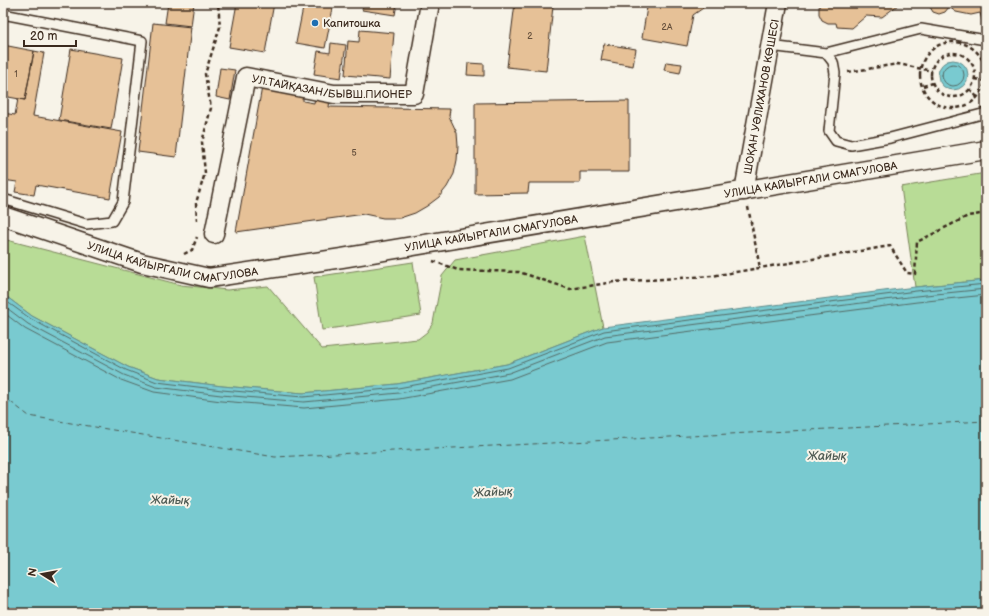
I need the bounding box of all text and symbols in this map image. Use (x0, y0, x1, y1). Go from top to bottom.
place label: Капитошка (323, 17, 381, 30)
marker: Капитошка (310, 18, 320, 28)
street label: ШОҚАН УӘЛИХАНОВ КӨШЕСІ (741, 18, 782, 175)
scale bar (24, 22, 76, 48)
house number: 2А (662, 22, 673, 33)
text: 20 m (30, 29, 57, 44)
house number: 2 (527, 31, 533, 42)
house number: 1 (14, 69, 18, 80)
street label: УЛ.ТАЙҚАЗАН/БЫВШ.ПИОНЕР (251, 72, 412, 101)
house number: 5 (351, 148, 357, 159)
street label: УЛИЦА КАЙЫРГАЛИ СМАГУЛОВА (723, 159, 898, 201)
street label: УЛИЦА КАЙЫРГАЛИ СМАГУЛОВА (404, 213, 579, 254)
street label: УЛИЦА КАЙЫРГАЛИ СМАГУЛОВА (85, 239, 259, 285)
water label: Жайық (806, 449, 848, 464)
water label: Жайық (472, 484, 514, 501)
water label: Жайық (149, 493, 191, 508)
north arrow (22, 554, 62, 594)
text: N (26, 567, 40, 577)

